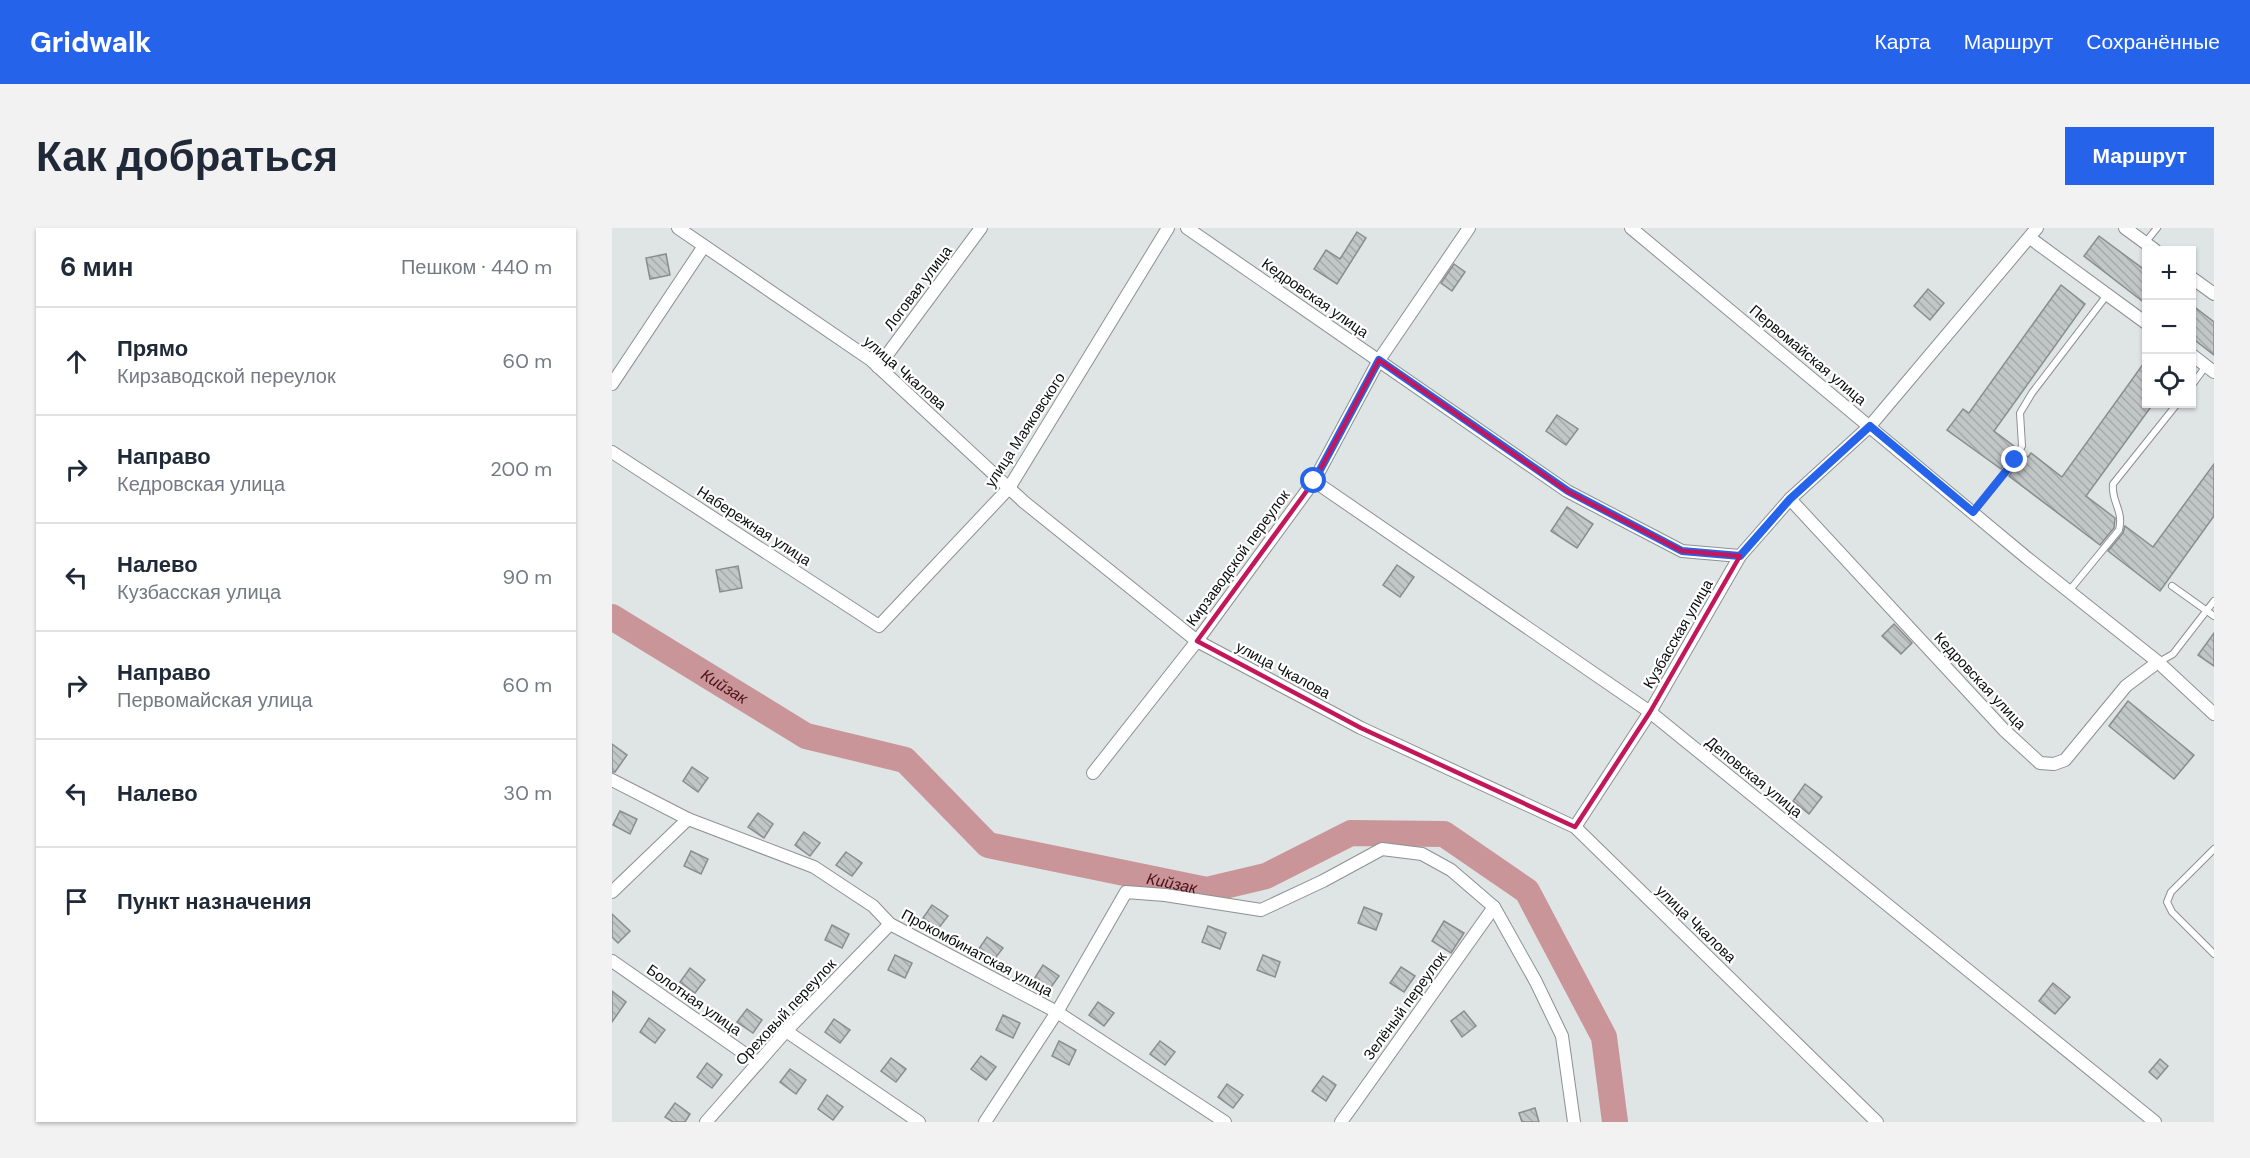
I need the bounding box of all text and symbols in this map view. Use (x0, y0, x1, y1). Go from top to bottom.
text: Gridwalk (30, 24, 152, 61)
text: Карта (1875, 28, 1931, 56)
text: Маршрут (1964, 28, 2053, 56)
text: Сохранённые (2086, 28, 2220, 56)
button: Маршрут (2065, 127, 2214, 185)
text: Как добраться (36, 129, 338, 184)
street label: Логовая улица (880, 241, 957, 334)
map controls (2142, 246, 2196, 408)
button: + (2142, 246, 2196, 300)
text: 6 мин (60, 250, 134, 284)
text: Пешком · 440 m (401, 254, 552, 280)
street label: Кедровская улица (1258, 254, 1373, 343)
street label: Первомайская улица (1745, 300, 1871, 410)
button: − (2142, 300, 2196, 354)
street label: улица Чкалова (859, 331, 951, 415)
text: Прямо (117, 334, 188, 363)
icon: ahead (60, 345, 93, 378)
text: 60 m (503, 348, 552, 374)
button: locate (2142, 354, 2196, 408)
text: Кирзаводской переулок (117, 363, 336, 389)
street label: улица Маяковского (980, 369, 1070, 491)
text: Направо (117, 442, 211, 471)
route end (2001, 446, 2027, 472)
icon: right (60, 453, 93, 486)
text: 200 m (490, 456, 552, 482)
route start (1300, 467, 1326, 493)
text: Кедровская улица (117, 471, 285, 497)
street label: Набережная улица (693, 482, 816, 571)
street label: Кирзаводской переулок (1182, 485, 1295, 630)
text: Налево (117, 550, 198, 579)
icon: left (60, 561, 93, 594)
text: 90 m (503, 564, 552, 590)
street label: Кузбасская улица (1639, 575, 1718, 692)
text: Кузбасская улица (117, 579, 281, 605)
street label: Кедровская улица (1930, 628, 2031, 734)
street label: улица Чкалова (1232, 637, 1334, 704)
text: Направо (117, 658, 211, 687)
water label: Кийзак (697, 664, 753, 709)
icon: right (60, 669, 93, 702)
text: 60 m (503, 672, 552, 698)
text: Первомайская улица (117, 687, 313, 713)
street label: Деповская улица (1702, 732, 1807, 823)
icon: left (60, 777, 93, 810)
text: Налево (117, 779, 198, 808)
text: 30 m (503, 780, 552, 806)
water label: Кийзак (1145, 868, 1200, 899)
street label: улица Чкалова (1652, 881, 1741, 968)
icon: arrive (60, 885, 93, 918)
text: Пункт назначения (117, 887, 312, 916)
street label: Прокомбинатская улица (898, 905, 1057, 1002)
street label: Зелёный переулок (1359, 947, 1451, 1064)
street label: Ореховый переулок (731, 954, 841, 1070)
street label: Болотная улица (643, 960, 746, 1041)

